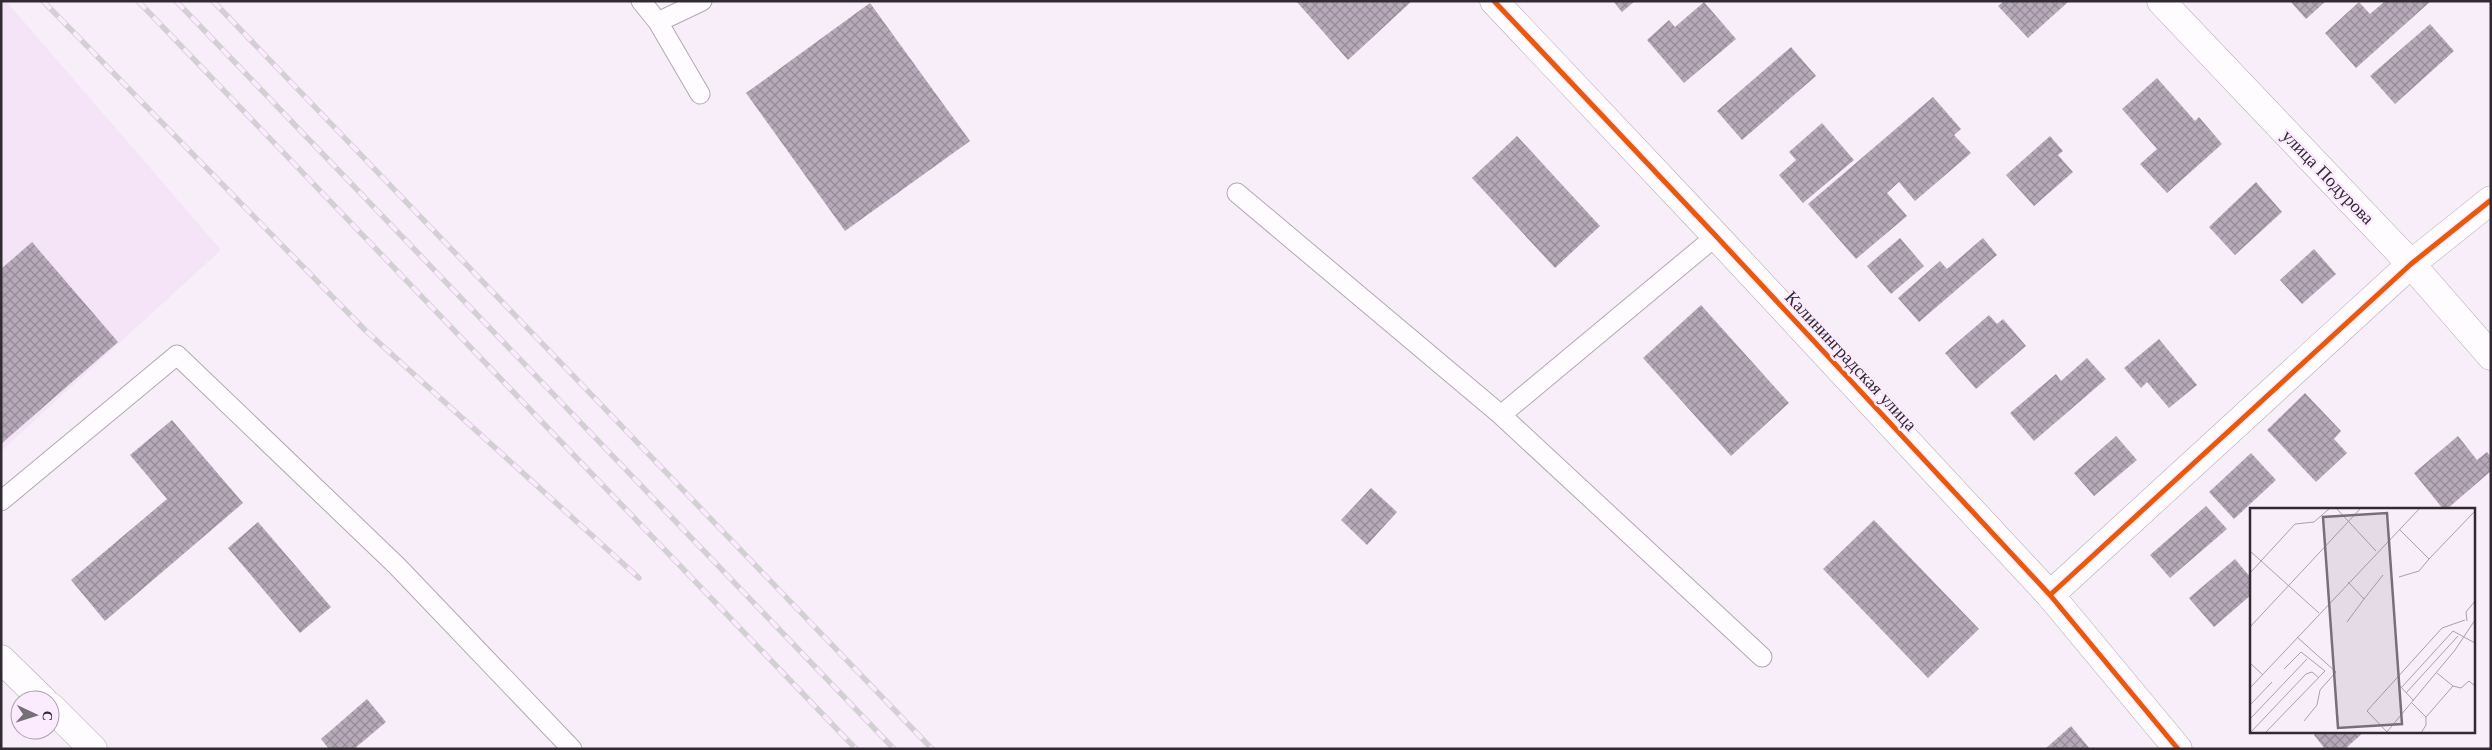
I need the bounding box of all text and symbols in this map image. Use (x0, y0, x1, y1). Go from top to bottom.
street label: улица Подурова (2277, 125, 2379, 229)
street label: Калининградская улица (1780, 286, 1922, 436)
inset map (2250, 508, 2474, 732)
north arrow (10, 690, 60, 740)
text: С (39, 710, 57, 722)

